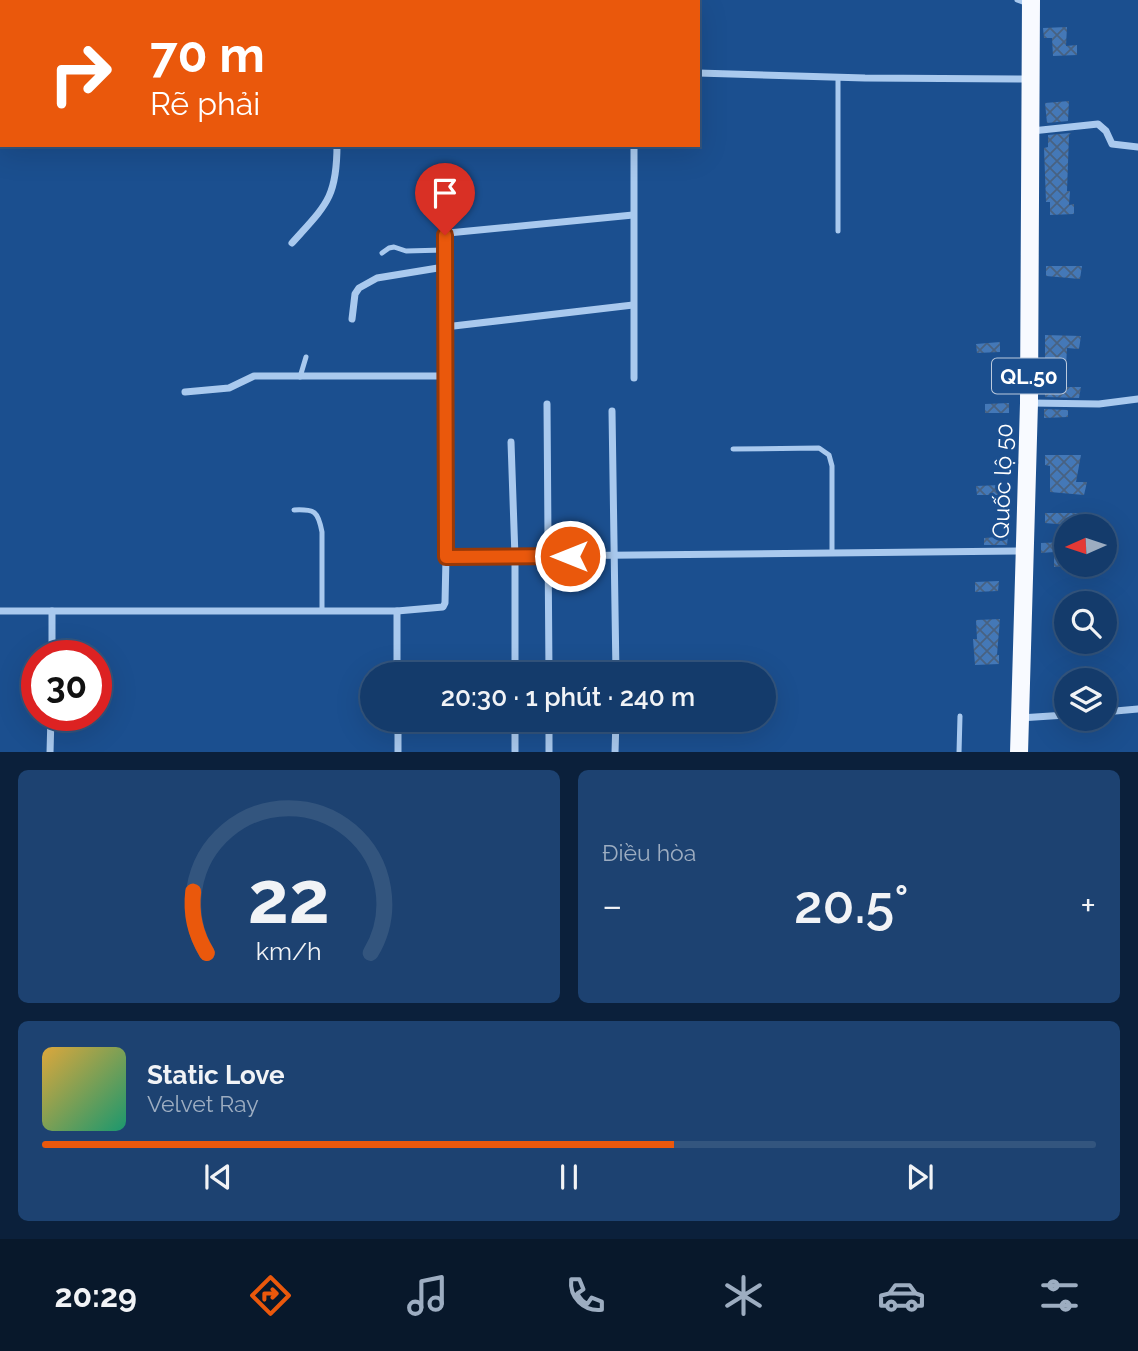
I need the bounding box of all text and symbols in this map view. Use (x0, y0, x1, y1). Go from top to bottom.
text: 70 m (150, 26, 265, 83)
icon: right (35, 28, 126, 119)
text: Rẽ phải (150, 85, 260, 122)
pin (415, 163, 475, 235)
icon: arrive (426, 174, 464, 212)
road number: QL.50 (992, 358, 1066, 394)
street label: Quốc lộ 50 (986, 423, 1018, 539)
north arrow (1054, 514, 1116, 578)
map controls (1054, 514, 1117, 731)
position arrow (533, 519, 607, 593)
button: search (1054, 591, 1117, 654)
speed limit sign: 30 (21, 640, 112, 731)
button: layers (1054, 668, 1117, 731)
text: 20:30 · 1 phút · 240 m (441, 682, 695, 712)
text: Điều hòa (602, 839, 696, 866)
text: 22 (248, 855, 330, 940)
text: 20.5° (794, 874, 909, 935)
text: − (602, 883, 622, 928)
text: + (1080, 883, 1096, 928)
text: km/h (256, 935, 322, 965)
text: Static Love (147, 1060, 285, 1090)
text: Velvet Ray (147, 1090, 259, 1117)
icon: previous (199, 1158, 237, 1196)
icon: pause (550, 1158, 588, 1196)
icon: next (901, 1158, 939, 1196)
icon: directions (246, 1271, 295, 1320)
icon: music (403, 1271, 452, 1320)
icon: phone (561, 1271, 610, 1320)
icon: climate (719, 1271, 768, 1320)
icon: car (877, 1271, 926, 1320)
icon: filters (1035, 1271, 1084, 1320)
text: 20:29 (54, 1277, 137, 1314)

